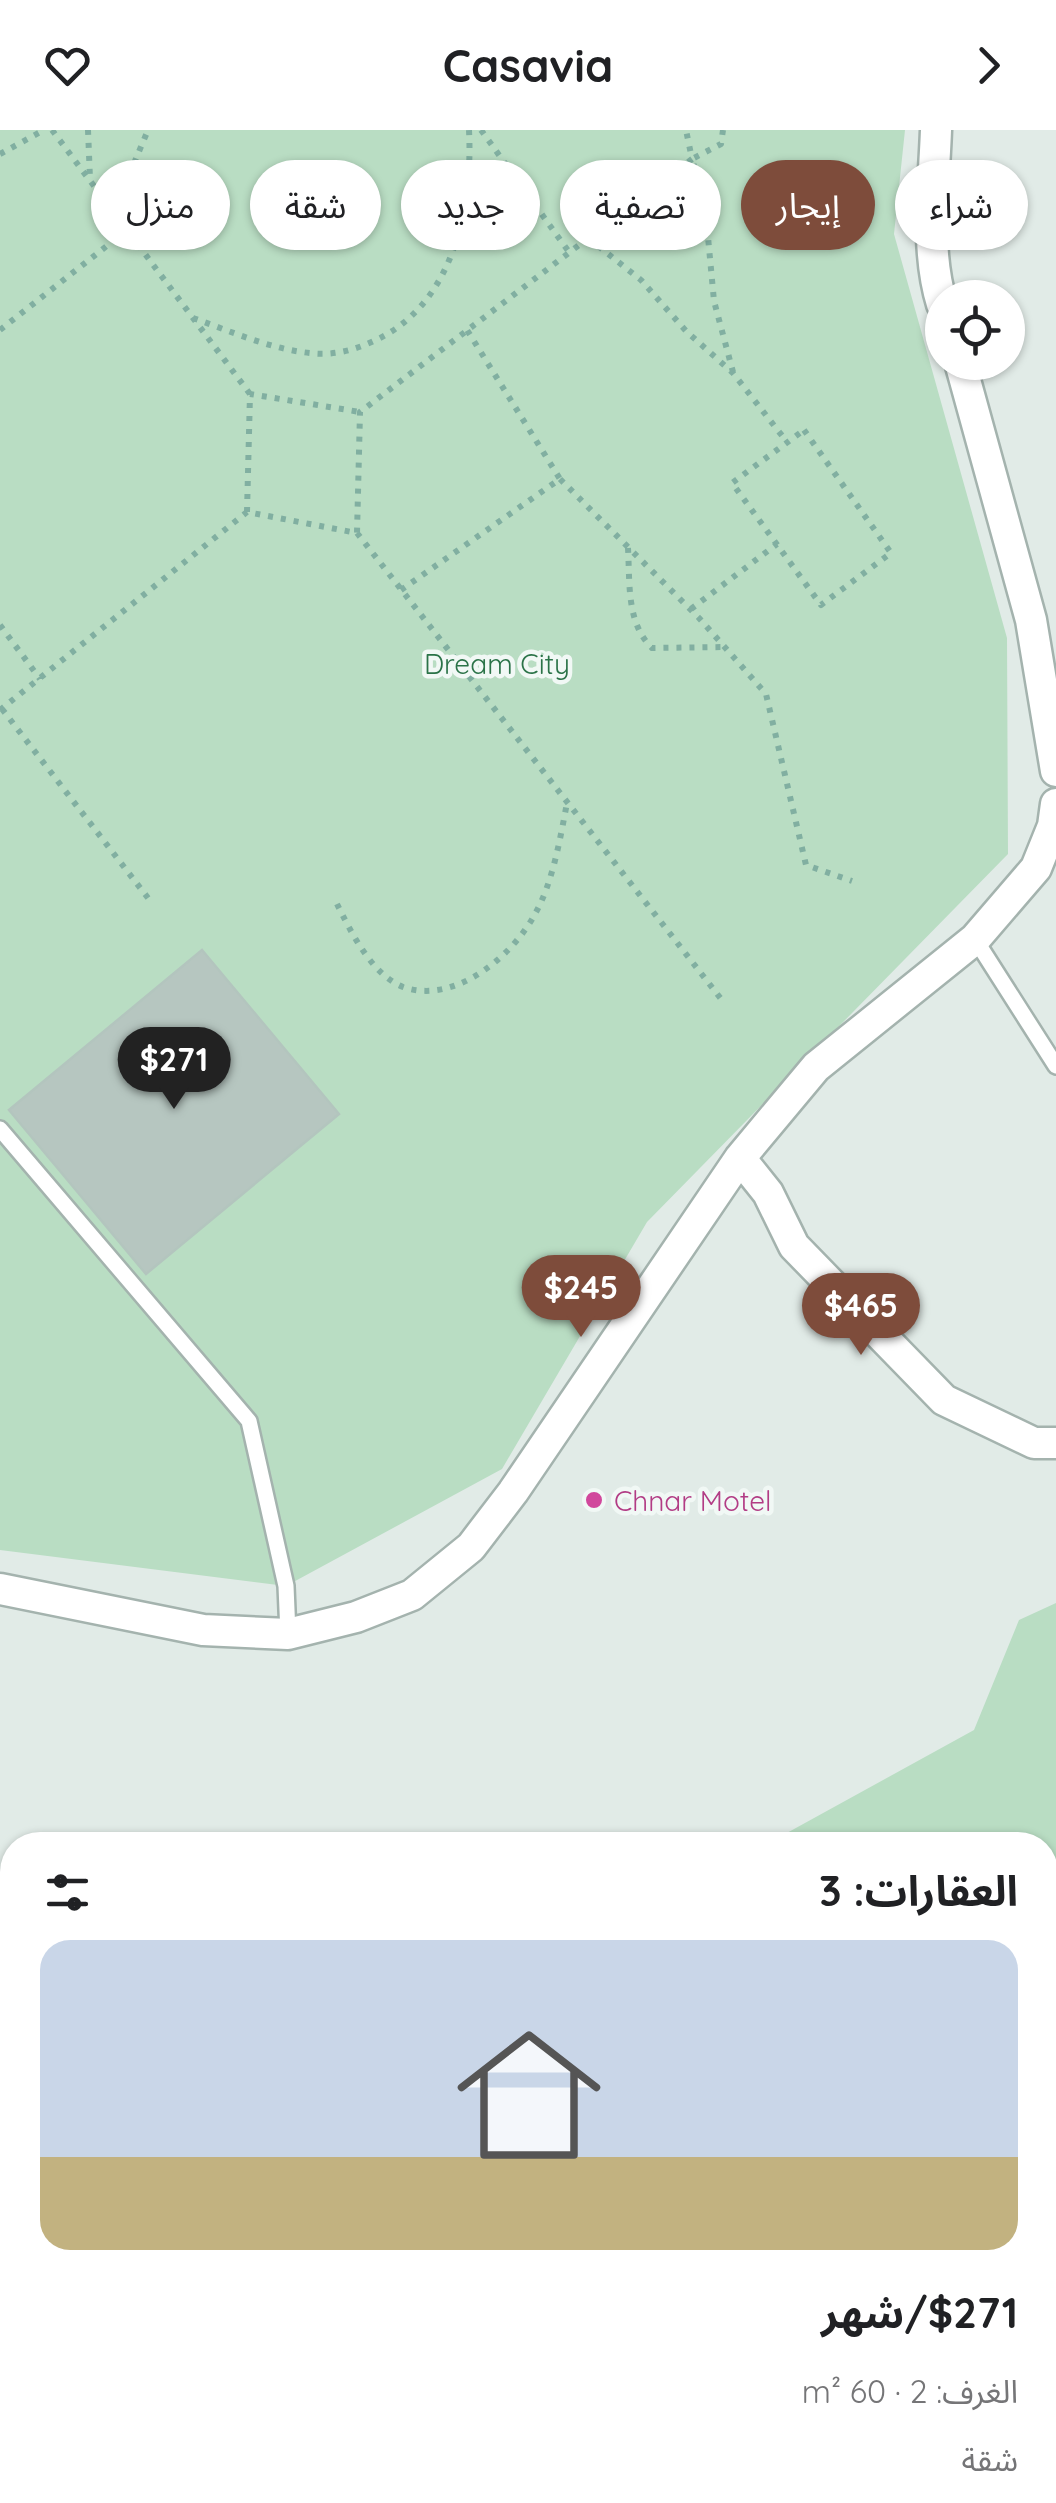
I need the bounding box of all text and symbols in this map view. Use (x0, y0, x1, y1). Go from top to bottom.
text: Casavia (443, 37, 613, 93)
icon: heart (40, 38, 95, 93)
icon: forward (961, 38, 1016, 93)
chip: منزل (91, 160, 230, 250)
chip: شقة (250, 160, 381, 250)
chip: جديد (401, 160, 540, 250)
chip: تصفية (560, 160, 721, 250)
chip: إيجار (741, 160, 875, 250)
chip: شراء (895, 160, 1028, 250)
map controls (925, 280, 1025, 380)
button: locate (925, 280, 1025, 380)
park label: Dream City (424, 646, 570, 681)
pin: $271 (115, 1027, 233, 1112)
text: $271 (140, 1039, 208, 1079)
pin: $245 (522, 1255, 640, 1340)
text: $245 (544, 1267, 618, 1307)
pin: $465 (802, 1273, 920, 1358)
text: $465 (824, 1285, 898, 1325)
place label: Chnar Motel (614, 1483, 771, 1518)
marker: Chnar Motel (583, 1489, 605, 1511)
text: العقارات: 3 (819, 1864, 1018, 1917)
icon: filters (40, 1865, 95, 1920)
icon: home (439, 2005, 619, 2185)
text: $271/شهر (821, 2286, 1018, 2339)
text: الغرف: 2 · 60 m² (802, 2371, 1018, 2411)
text: شقة (962, 2439, 1018, 2479)

